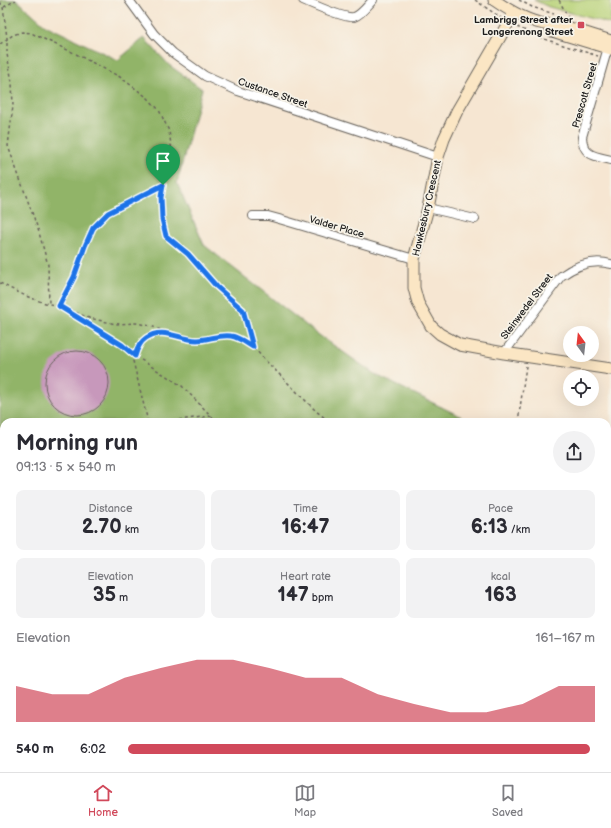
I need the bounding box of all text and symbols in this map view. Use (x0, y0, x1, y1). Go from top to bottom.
place label: Lambrigg Street after Longerenong Street (474, 14, 574, 38)
marker: Lambrigg Street after Longerenong Street (576, 20, 586, 30)
street label: Prescott Street (570, 61, 600, 129)
street label: Custance Street (236, 75, 309, 110)
pin (146, 144, 180, 185)
icon: arrive (152, 150, 174, 172)
street label: Hawkesbury Crescent (410, 159, 444, 258)
street label: Valder Place (308, 213, 366, 241)
street label: Steinwedel Street (498, 271, 555, 342)
north arrow (563, 326, 599, 362)
map controls (563, 326, 599, 406)
button: locate (563, 370, 599, 406)
text: Morning run (16, 430, 138, 457)
button: share (553, 431, 595, 473)
text: 09:13 · 5 × 540 m (16, 459, 116, 475)
text: Distance (89, 502, 132, 515)
text: Time (293, 502, 318, 515)
text: Pace (488, 502, 513, 515)
text: 2.70 (82, 515, 122, 539)
text: 16:47 (281, 515, 330, 539)
text: 6:13 (471, 515, 508, 539)
text: km (122, 523, 139, 536)
text: /km (508, 523, 530, 536)
text: Elevation (88, 570, 133, 583)
text: Heart rate (280, 570, 331, 583)
text: kcal (491, 570, 510, 583)
text: 35 (93, 583, 116, 607)
text: 147 (278, 583, 309, 607)
text: 163 (484, 583, 517, 607)
text: m (116, 591, 128, 604)
text: bpm (309, 591, 333, 604)
text: Elevation (16, 630, 70, 646)
text: 161–167 m (536, 630, 595, 646)
text: 540 m (16, 741, 54, 757)
text: 6:02 (80, 741, 106, 757)
tab: Home (88, 782, 118, 819)
tab: Map (294, 782, 316, 819)
tab: Saved (492, 782, 523, 819)

